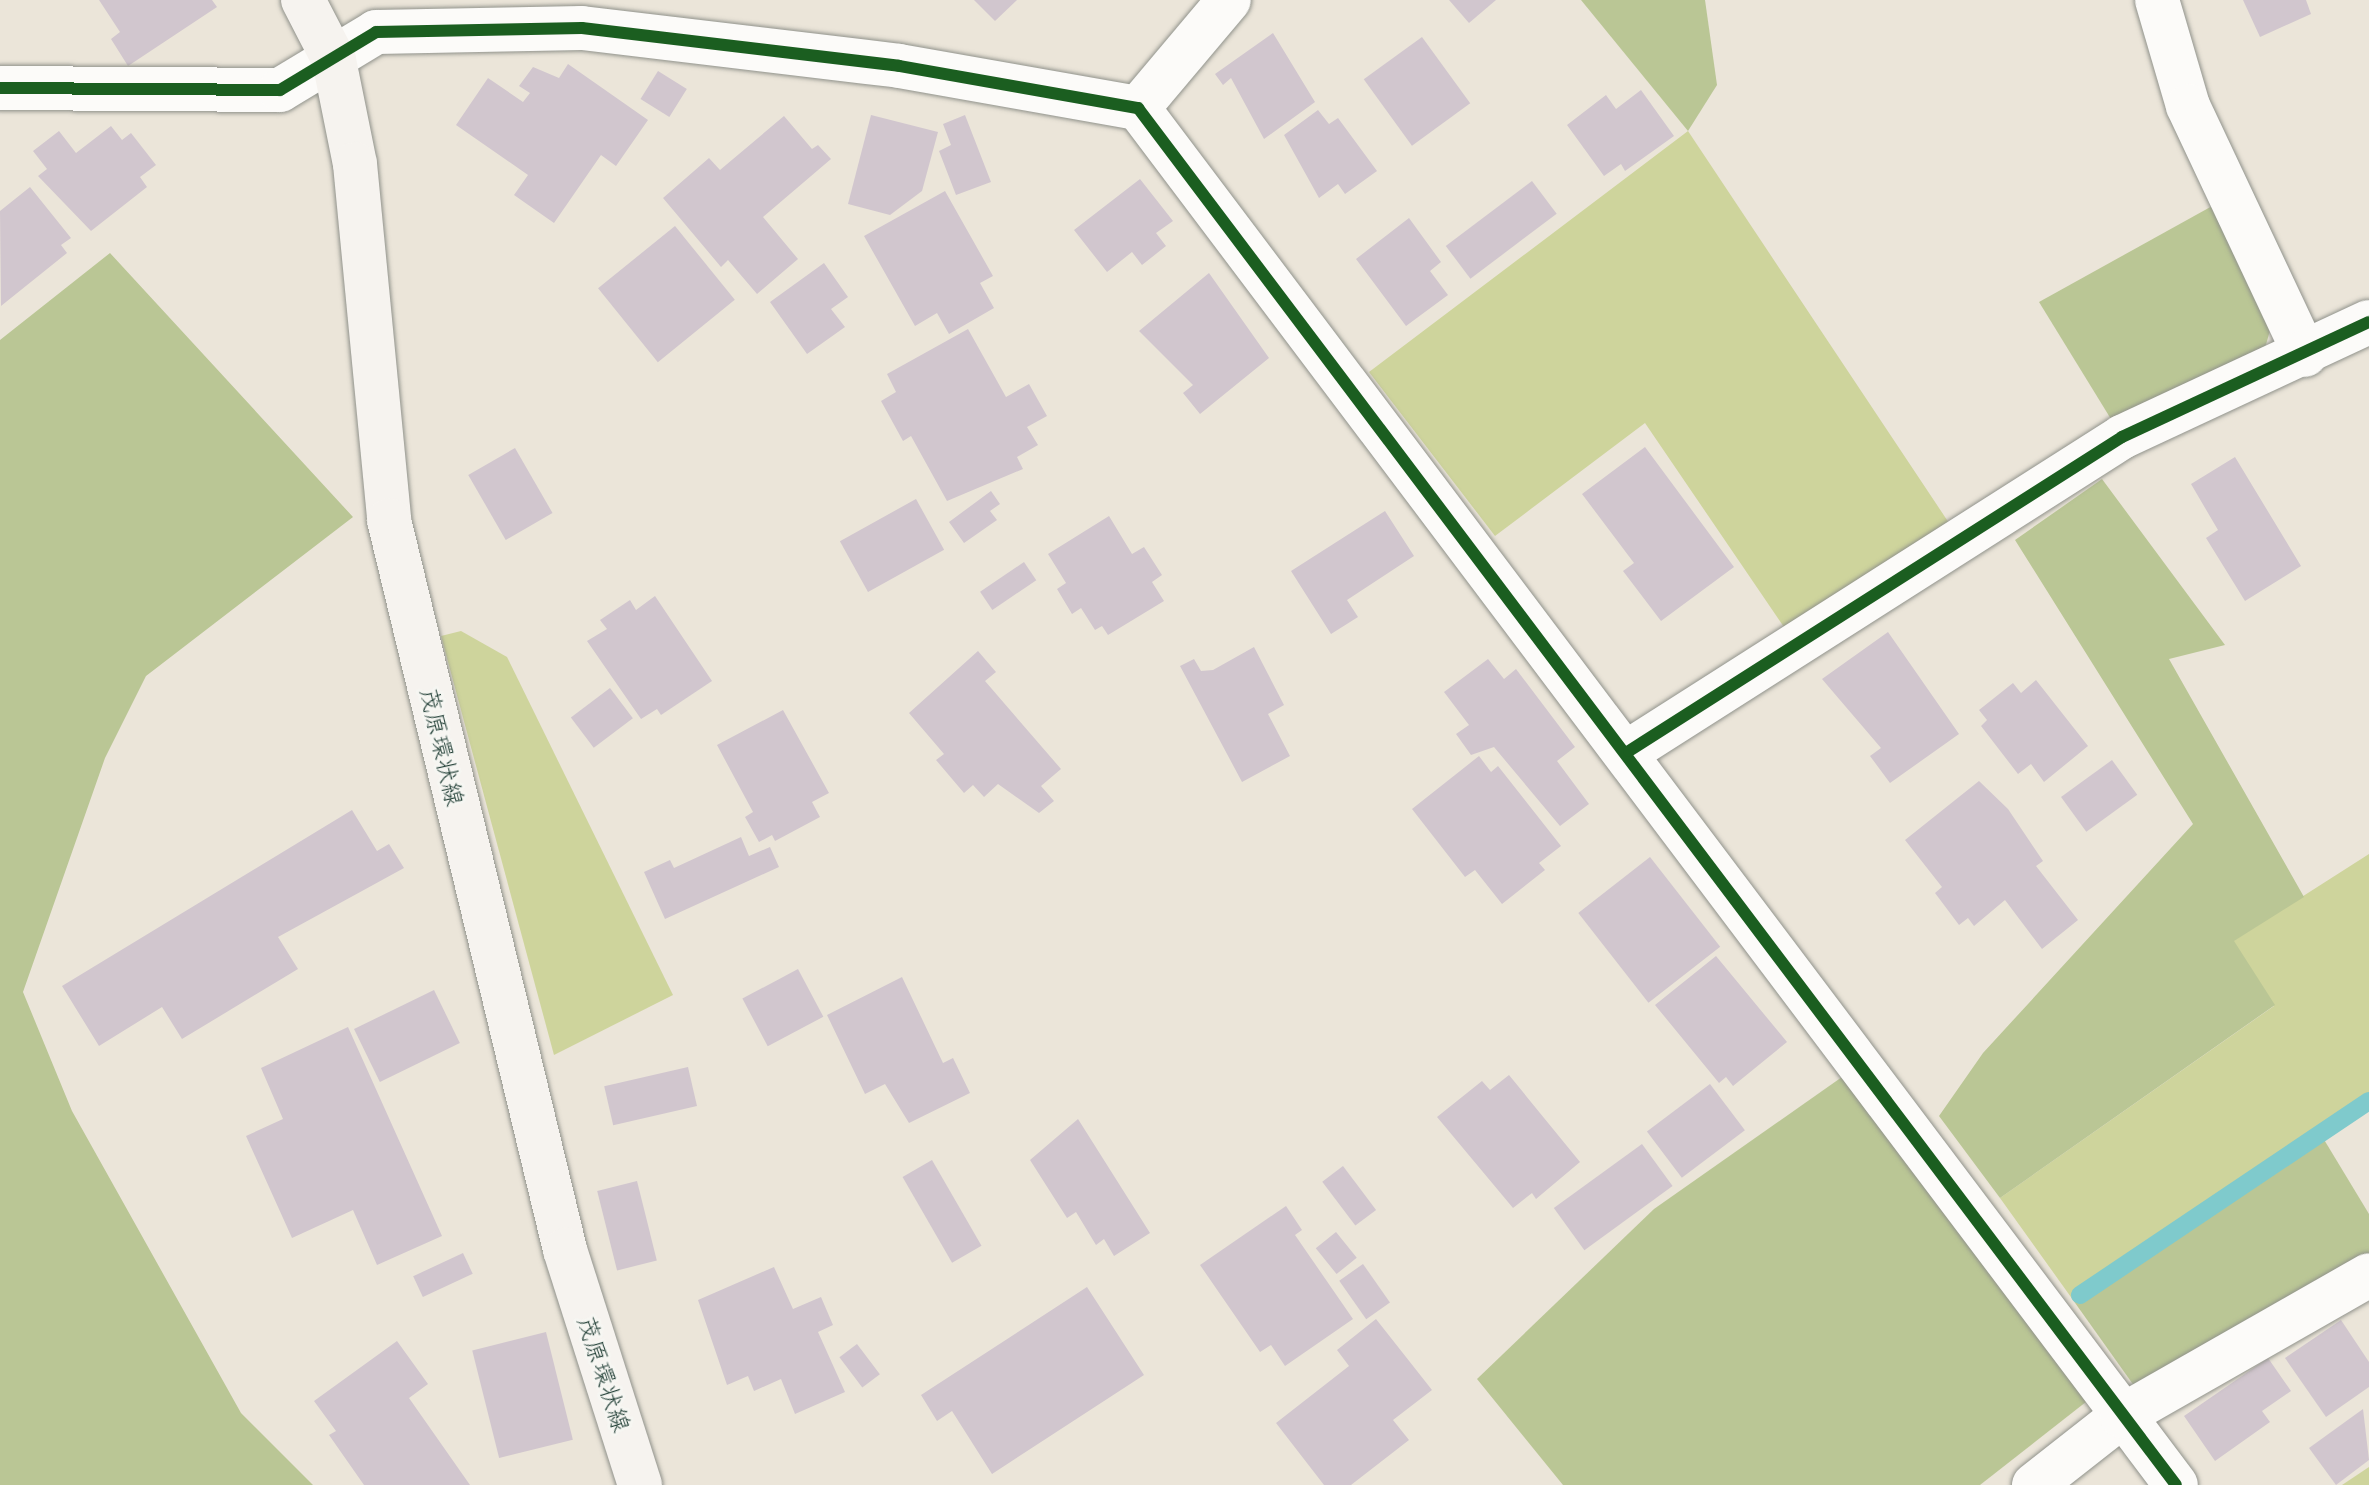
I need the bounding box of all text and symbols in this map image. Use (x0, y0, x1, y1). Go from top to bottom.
street label: 茂原環状線 (414, 685, 470, 809)
street label: 茂原環状線 (572, 1312, 636, 1436)

